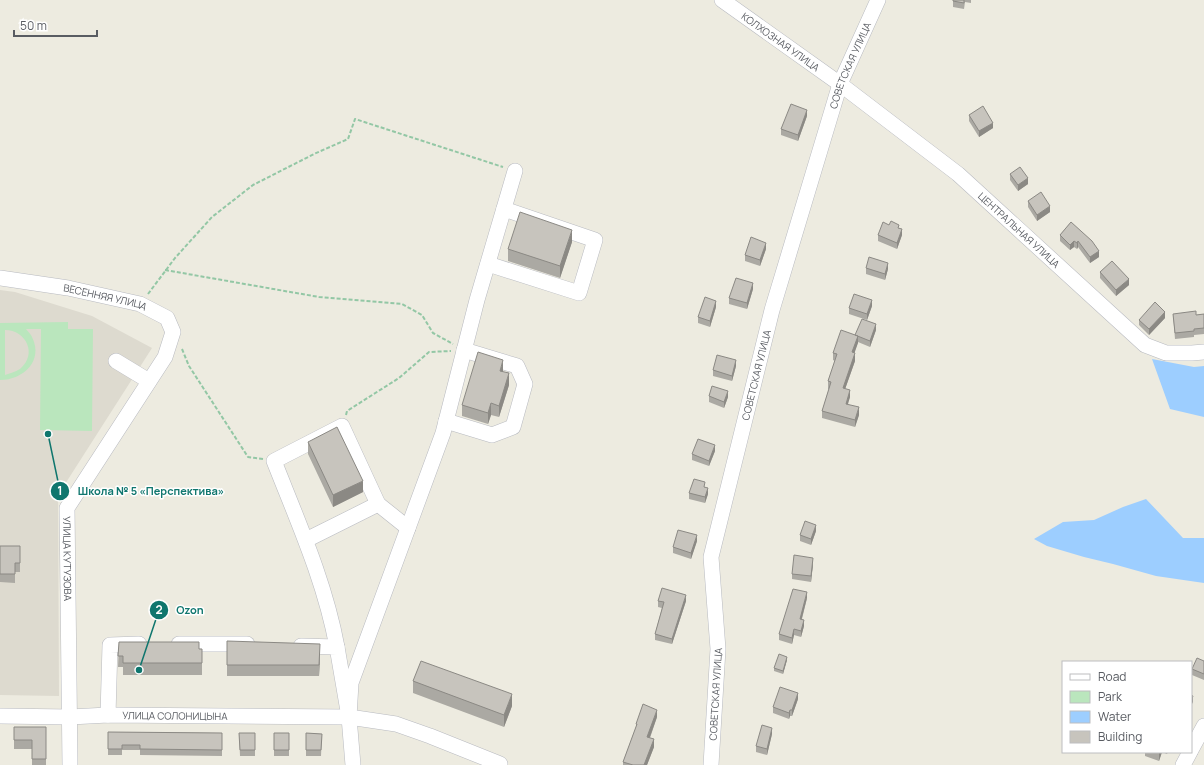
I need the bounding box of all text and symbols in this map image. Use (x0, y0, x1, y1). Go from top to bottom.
street label: КОЛХОЗНАЯ УЛИЦА (739, 9, 823, 75)
scale bar (14, 12, 97, 38)
text: 50 m (20, 17, 47, 34)
street label: СОВЕТСКАЯ УЛИЦА (826, 19, 874, 110)
street label: ЦЕНТРАЛЬНАЯ УЛИЦА (975, 189, 1063, 271)
street label: ВЕСЕННЯЯ УЛИЦА (62, 280, 150, 314)
street label: СОВЕТСКАЯ УЛИЦА (738, 328, 774, 422)
callout: Школа № 5 «Перспектива» (50, 480, 232, 503)
text: 1 (57, 482, 63, 499)
text: Школа № 5 «Перспектива» (78, 483, 224, 498)
street label: УЛИЦА КУТУЗОВА (60, 516, 75, 602)
callout: Ozon (149, 599, 212, 622)
text: 2 (155, 601, 163, 618)
text: Ozon (176, 602, 204, 617)
street label: СОВЕТСКАЯ УЛИЦА (705, 647, 725, 741)
legend (1062, 661, 1192, 753)
text: Road (1098, 668, 1126, 685)
text: Park (1098, 688, 1123, 705)
street label: УЛИЦА СОЛОНИЦЫНА (122, 708, 228, 723)
text: Water (1098, 708, 1132, 725)
text: Building (1098, 728, 1142, 745)

